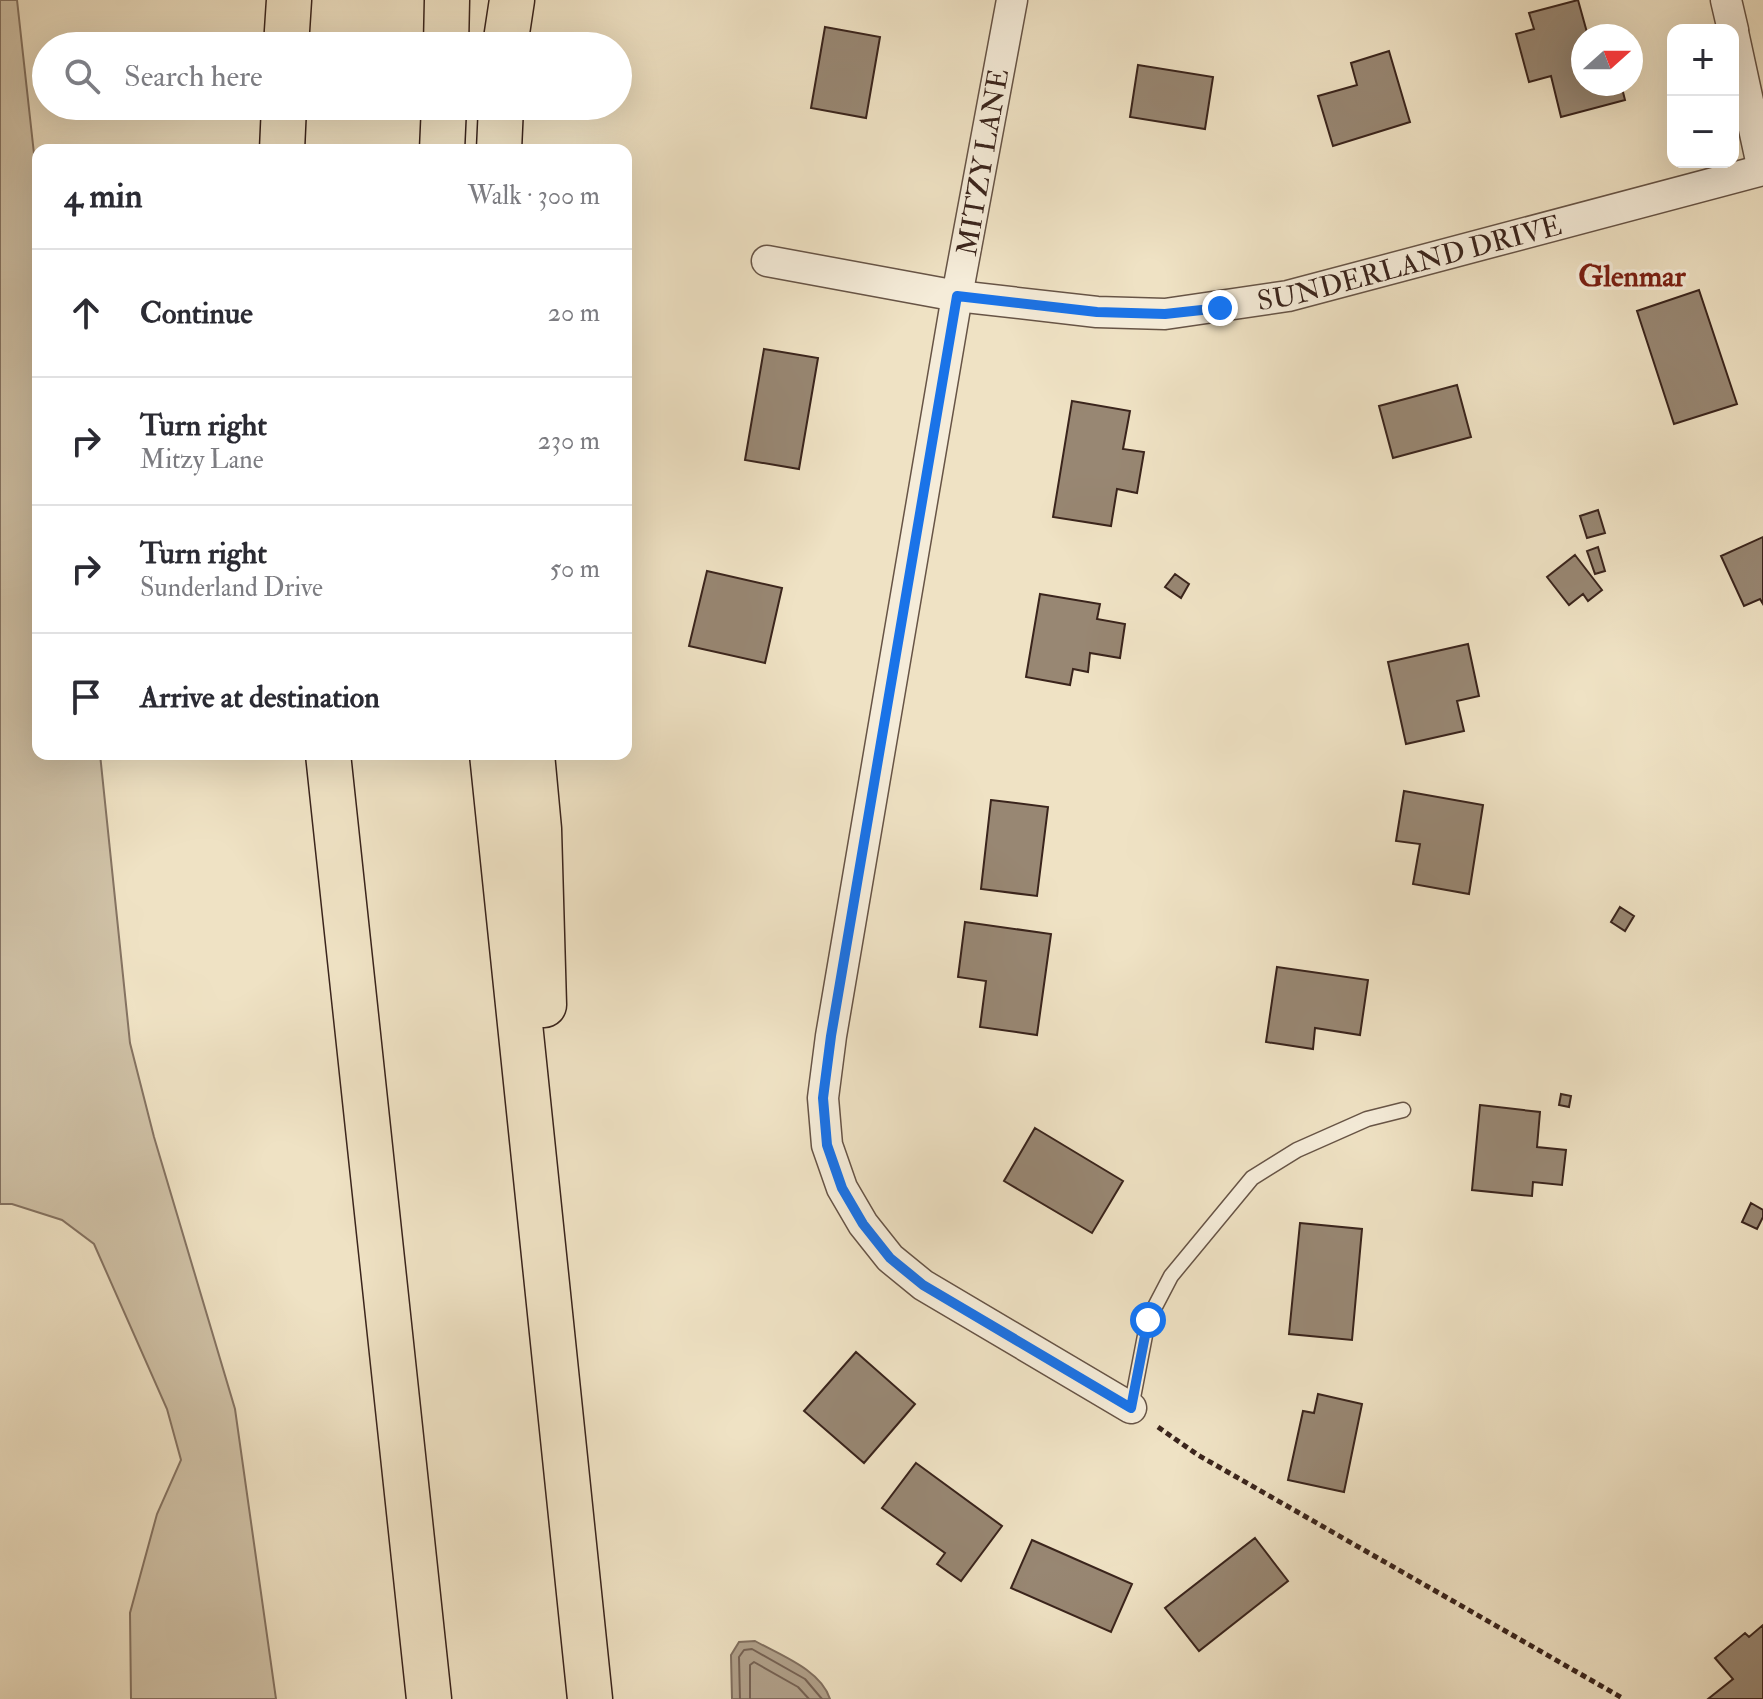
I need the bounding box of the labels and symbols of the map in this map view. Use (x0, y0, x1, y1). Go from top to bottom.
north arrow (1571, 24, 1643, 96)
street label: MITZY LANE (950, 66, 1017, 258)
street label: SUNDERLAND DRIVE (1255, 208, 1566, 319)
district label: Glenmar (1578, 258, 1687, 295)
route end (1202, 290, 1238, 326)
route start (1130, 1302, 1166, 1338)

